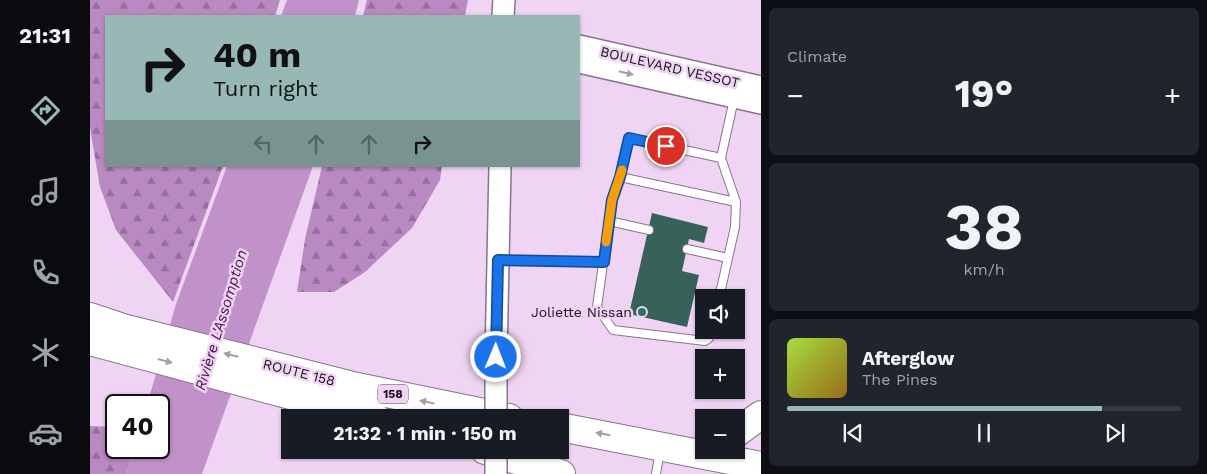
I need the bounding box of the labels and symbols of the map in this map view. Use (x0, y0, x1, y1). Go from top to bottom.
street label: BOULEVARD VESSOT (599, 43, 742, 91)
one-way arrow (619, 69, 634, 77)
pin (645, 125, 687, 167)
water label: Rivière L'Assomption (191, 248, 251, 392)
place label: Joliette Nissan (531, 304, 632, 320)
marker: Joliette Nissan (636, 306, 648, 318)
position arrow (469, 330, 521, 382)
one-way arrow (223, 351, 238, 359)
street label: ROUTE 158 (261, 355, 337, 389)
one-way arrow (157, 357, 172, 365)
road number: 158 (378, 384, 408, 404)
speed limit sign: 40 (105, 394, 170, 459)
one-way arrow (419, 397, 435, 405)
one-way arrow (594, 430, 610, 438)

